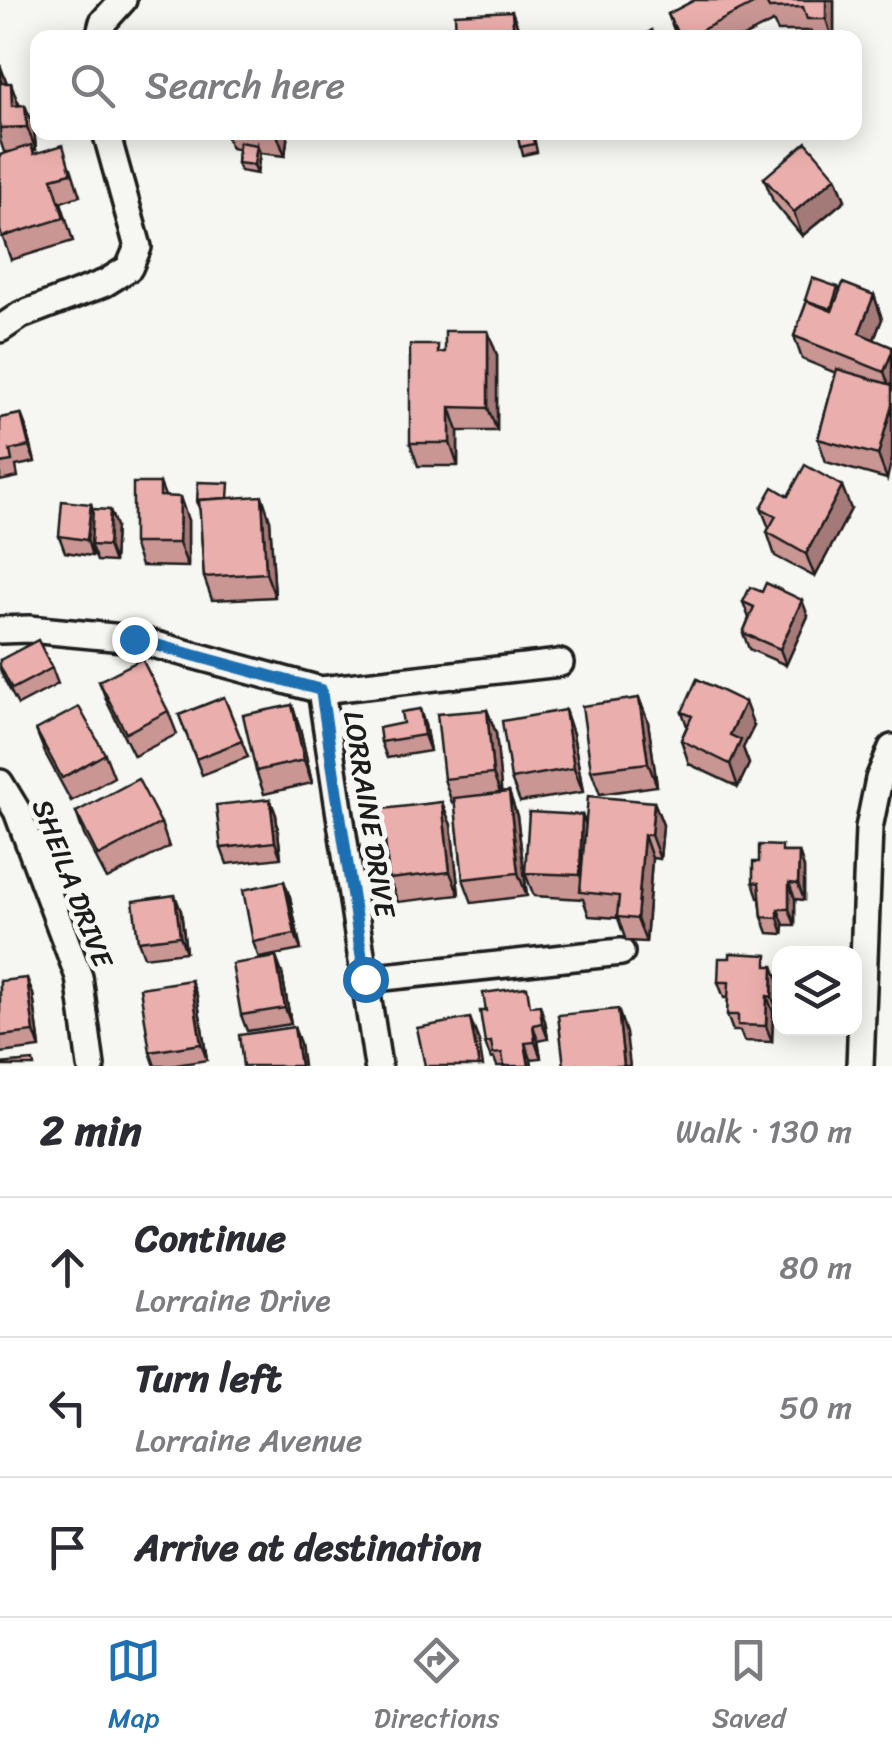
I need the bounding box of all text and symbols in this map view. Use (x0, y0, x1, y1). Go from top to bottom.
search box (30, 30, 862, 140)
text: Search here (145, 52, 345, 119)
icon: search (65, 58, 120, 113)
route end (112, 617, 158, 663)
street label: LORRAINE DRIVE (329, 708, 410, 922)
street label: SHEILA DRIVE (18, 792, 128, 976)
map controls (772, 946, 862, 1036)
button: layers (772, 946, 862, 1036)
route start (343, 957, 389, 1003)
text: 2 min (40, 1094, 142, 1168)
text: Walk · 130 m (676, 1103, 852, 1160)
text: Continue (135, 1205, 286, 1272)
text: 80 m (780, 1239, 852, 1296)
icon: ahead (40, 1240, 95, 1295)
text: Lorraine Drive (135, 1272, 331, 1329)
text: Turn left (135, 1345, 281, 1412)
text: 50 m (779, 1379, 852, 1436)
icon: left (40, 1380, 95, 1435)
text: Lorraine Avenue (135, 1412, 363, 1469)
text: Arrive at destination (135, 1514, 482, 1581)
icon: arrive (40, 1520, 95, 1575)
tab: Map (106, 1633, 161, 1742)
tab: Directions (374, 1633, 499, 1742)
tab: Saved (712, 1633, 786, 1742)

